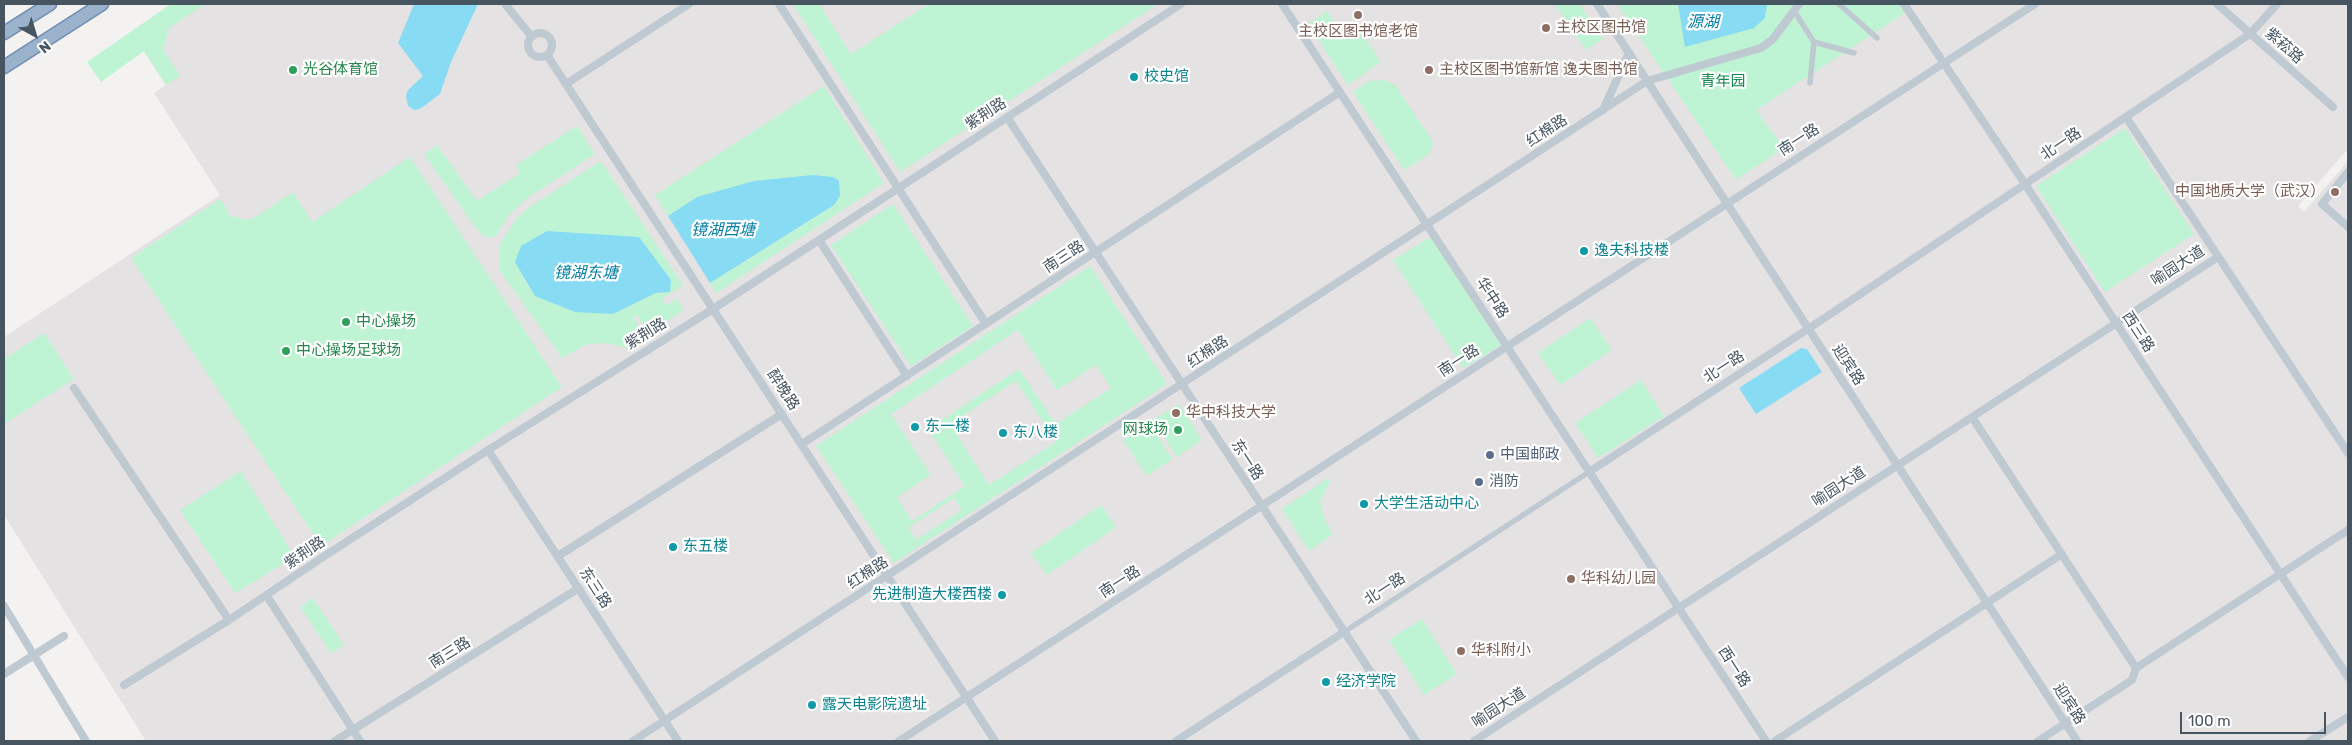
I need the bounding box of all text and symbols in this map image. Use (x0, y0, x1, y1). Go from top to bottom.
marker: 主校区图书馆老馆 (1352, 9, 1364, 21)
north arrow (10, 10, 60, 60)
water label: 源湖 (1687, 12, 1719, 32)
place label: 主校区图书馆 (1556, 19, 1646, 37)
marker: 主校区图书馆 (1540, 22, 1552, 34)
place label: 主校区图书馆老馆 (1298, 23, 1418, 41)
street label: 紫菘路 (2261, 24, 2307, 68)
text: N (35, 37, 54, 57)
place label: 光谷体育馆 (303, 61, 378, 79)
place label: 主校区图书馆新馆 逸夫图书馆 (1439, 61, 1638, 79)
marker: 光谷体育馆 (287, 64, 299, 76)
marker: 主校区图书馆新馆 逸夫图书馆 (1423, 64, 1435, 76)
place label: 校史馆 (1144, 68, 1189, 86)
marker: 校史馆 (1128, 71, 1140, 83)
park label: 青年园 (1701, 73, 1745, 91)
street label: 紫荆路 (962, 94, 1010, 134)
street label: 红棉路 (1523, 111, 1571, 151)
street label: 南一路 (1775, 120, 1823, 160)
street label: 北一路 (2037, 124, 2085, 164)
place label: 中国地质大学（武汉） (2175, 183, 2325, 201)
marker: 中国地质大学（武汉） (2329, 186, 2341, 198)
water label: 镜湖西塘 (691, 220, 755, 240)
street label: 南三路 (1040, 237, 1088, 277)
place label: 逸夫科技楼 (1594, 242, 1669, 260)
street label: 喻园大道 (2148, 242, 2208, 290)
marker: 逸夫科技楼 (1578, 245, 1590, 257)
water label: 镜湖东塘 (554, 263, 618, 283)
street label: 华中路 (1472, 274, 1512, 322)
street label: 西三路 (2118, 308, 2158, 356)
place label: 中心操场 (356, 313, 416, 331)
street label: 紫荆路 (622, 314, 670, 354)
marker: 中心操场 (340, 316, 352, 328)
street label: 红棉路 (1184, 332, 1232, 372)
street label: 南一路 (1435, 341, 1483, 381)
street label: 迎宾路 (1828, 341, 1868, 389)
place label: 中心操场足球场 (296, 342, 401, 360)
marker: 中心操场足球场 (280, 345, 292, 357)
street label: 北一路 (1700, 347, 1748, 387)
street label: 醉晚路 (763, 366, 803, 414)
place label: 华中科技大学 (1186, 404, 1276, 422)
marker: 华中科技大学 (1170, 407, 1182, 419)
place label: 东一楼 (925, 418, 970, 436)
marker: 东一楼 (909, 421, 921, 433)
place label: 网球场 (1123, 421, 1168, 439)
place label: 东八楼 (1013, 424, 1058, 442)
marker: 网球场 (1172, 424, 1184, 436)
marker: 东八楼 (997, 427, 1009, 439)
street label: 东一路 (1227, 436, 1267, 484)
place label: 中国邮政 (1500, 446, 1560, 464)
marker: 中国邮政 (1484, 449, 1496, 461)
street label: 喻园大道 (1809, 463, 1869, 511)
place label: 消防 (1489, 473, 1519, 491)
marker: 消防 (1473, 476, 1485, 488)
place label: 大学生活动中心 (1374, 495, 1479, 513)
marker: 大学生活动中心 (1358, 498, 1370, 510)
street label: 紫荆路 (281, 533, 329, 573)
place label: 东五楼 (683, 538, 728, 556)
marker: 东五楼 (667, 541, 679, 553)
street label: 红棉路 (844, 553, 892, 593)
street label: 南一路 (1096, 562, 1144, 602)
street label: 东三路 (575, 564, 615, 612)
street label: 北一路 (1361, 569, 1409, 609)
place label: 华科幼儿园 (1581, 570, 1656, 588)
marker: 华科幼儿园 (1565, 573, 1577, 585)
place label: 先进制造大楼西楼 (872, 586, 992, 604)
marker: 先进制造大楼西楼 (996, 589, 1008, 601)
street label: 南三路 (426, 633, 474, 673)
place label: 华科附小 (1471, 642, 1531, 660)
street label: 西一路 (1714, 643, 1754, 691)
marker: 华科附小 (1455, 645, 1467, 657)
place label: 经济学院 (1336, 673, 1396, 691)
marker: 经济学院 (1320, 676, 1332, 688)
street label: 迎宾路 (2049, 680, 2089, 728)
street label: 喻园大道 (1469, 684, 1529, 732)
place label: 露天电影院遗址 (822, 696, 927, 714)
marker: 露天电影院遗址 (806, 699, 818, 711)
scale bar (2182, 702, 2328, 734)
text: 100 m (2188, 712, 2230, 730)

